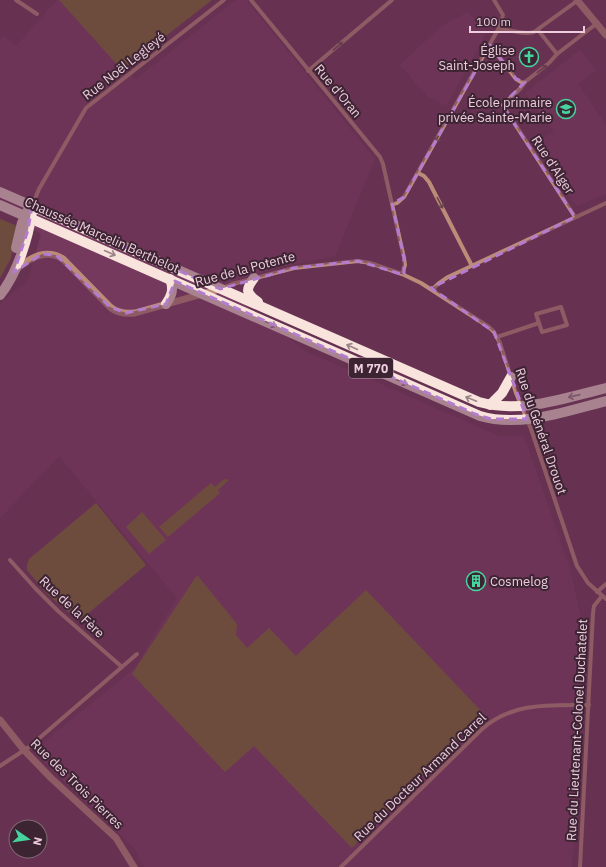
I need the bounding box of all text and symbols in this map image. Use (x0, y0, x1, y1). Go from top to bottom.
scale bar (470, 8, 584, 34)
text: 100 m (476, 14, 511, 29)
street label: Rue Noël Legleyé (79, 28, 169, 104)
one-way arrow (333, 41, 343, 50)
place label: Église Saint-Joseph (438, 42, 515, 74)
church icon: Église Saint-Joseph (518, 46, 540, 68)
street label: Rue d'Oran (311, 61, 365, 121)
one-way arrow (536, 64, 547, 73)
place label: École primaire privée Sainte-Marie (438, 94, 552, 126)
school or university icon: École primaire privée Sainte-Marie (555, 98, 577, 120)
one-way arrow (433, 131, 441, 143)
street label: Rue d'Alger (528, 132, 578, 198)
street label: Chaussée Marcelin Berthelot (22, 193, 182, 277)
one-way arrow (437, 197, 444, 209)
street label: Rue de la Potente (193, 247, 297, 291)
one-way arrow (104, 250, 116, 257)
one-way arrow (264, 321, 276, 328)
one-way arrow (346, 343, 358, 350)
road number: M 770 (349, 358, 393, 378)
street label: Rue du Général Drouot (511, 365, 571, 497)
one-way arrow (396, 379, 408, 387)
one-way arrow (568, 393, 581, 400)
one-way arrow (465, 394, 477, 402)
building icon: Cosmelog (465, 570, 487, 592)
street label: Rue de la Fère (36, 572, 108, 642)
place label: Cosmelog (490, 573, 548, 590)
street label: Rue du Lieutenant-Colonel Duchatelet (563, 619, 591, 841)
street label: Rue du Docteur Armand Carrel (350, 709, 490, 845)
street label: Rue des Trois Pierres (27, 735, 127, 833)
north arrow (8, 819, 48, 859)
text: N (30, 836, 45, 847)

